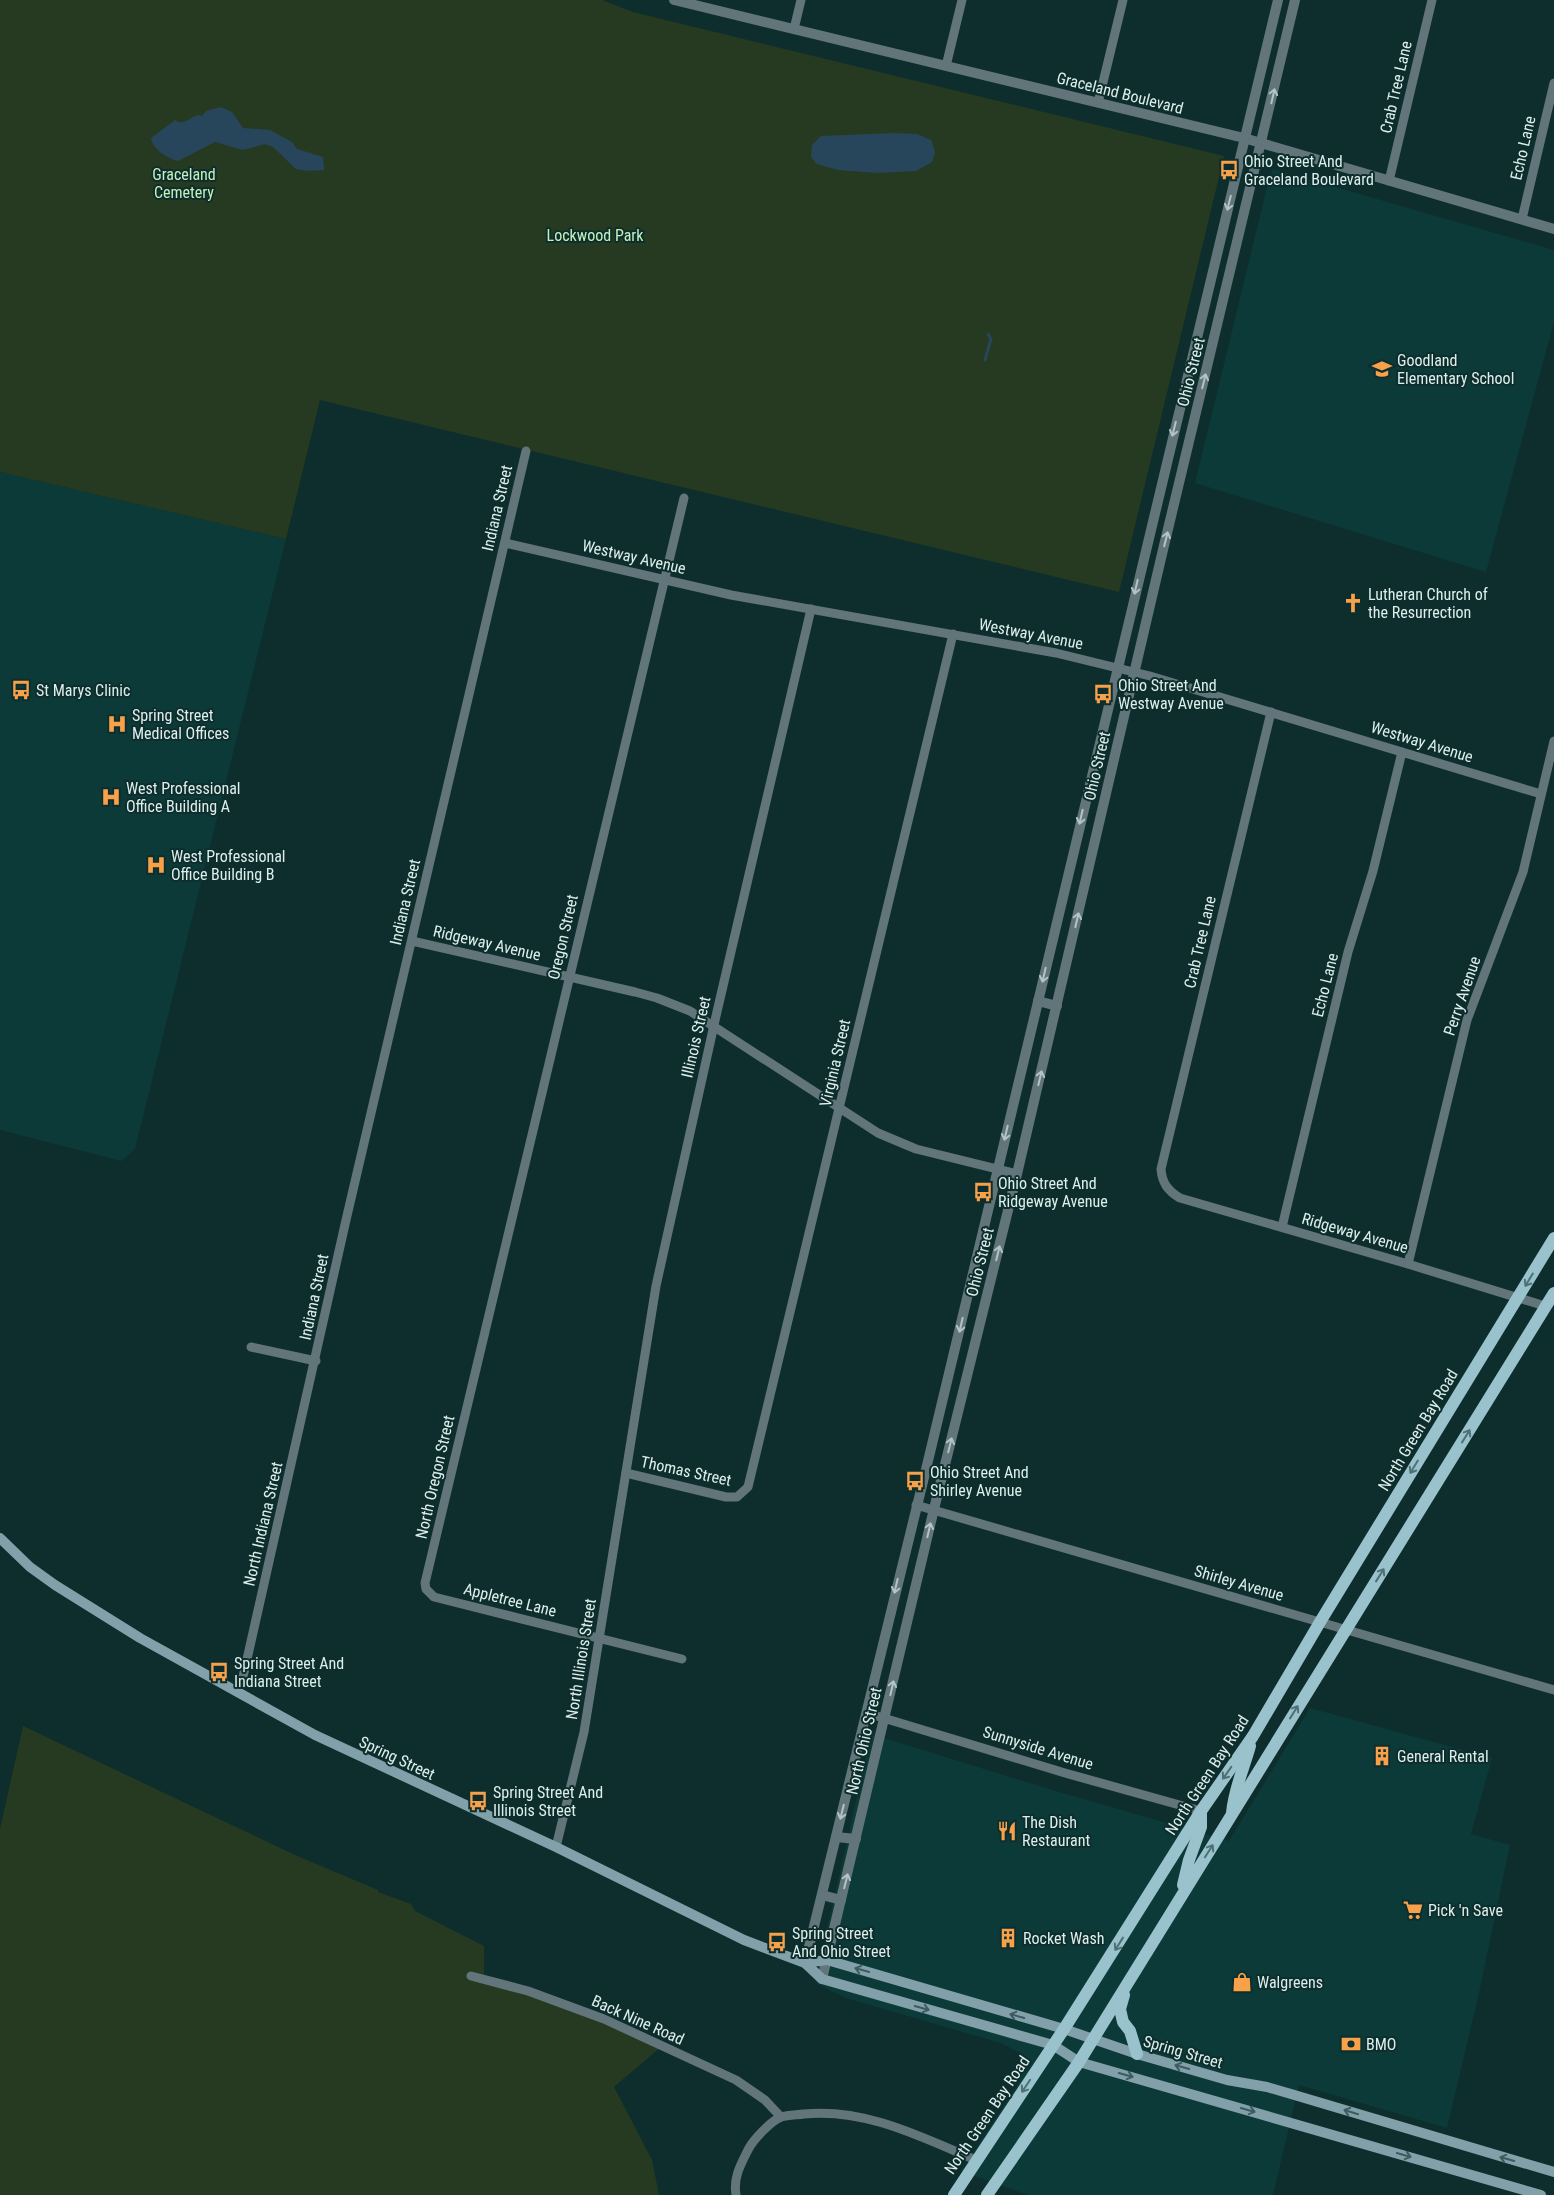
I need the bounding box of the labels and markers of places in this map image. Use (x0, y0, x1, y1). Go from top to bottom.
place label: Ohio Street And Graceland Boulevard (1244, 152, 1374, 189)
bus stop icon: Ohio Street And Graceland Boulevard (1218, 159, 1240, 181)
place label: Goodland Elementary School (1397, 351, 1514, 388)
school or university icon: Goodland Elementary School (1371, 358, 1393, 380)
place label: Lutheran Church of the Resurrection (1368, 585, 1488, 622)
church icon: Lutheran Church of the Resurrection (1342, 592, 1364, 614)
place label: Ohio Street And Westway Avenue (1118, 676, 1224, 713)
bus stop icon: St Marys Clinic (10, 679, 32, 701)
place label: St Marys Clinic (36, 681, 130, 700)
bus stop icon: Ohio Street And Westway Avenue (1092, 683, 1114, 705)
place label: Spring Street Medical Offices (132, 706, 229, 743)
hospital icon: Spring Street Medical Offices (106, 713, 128, 735)
place label: West Professional Office Building A (126, 779, 241, 816)
hospital icon: West Professional Office Building A (100, 786, 122, 808)
place label: West Professional Office Building B (171, 847, 286, 884)
hospital icon: West Professional Office Building B (145, 854, 167, 876)
place label: Ohio Street And Ridgeway Avenue (998, 1174, 1108, 1211)
bus stop icon: Ohio Street And Ridgeway Avenue (972, 1181, 994, 1203)
place label: Ohio Street And Shirley Avenue (930, 1463, 1029, 1500)
bus stop icon: Ohio Street And Shirley Avenue (904, 1470, 926, 1492)
place label: Spring Street And Indiana Street (234, 1654, 344, 1691)
bus stop icon: Spring Street And Indiana Street (208, 1661, 230, 1683)
building icon: General Rental (1371, 1745, 1393, 1767)
place label: General Rental (1397, 1747, 1489, 1766)
place label: Spring Street And Illinois Street (493, 1783, 603, 1820)
bus stop icon: Spring Street And Illinois Street (467, 1790, 489, 1812)
place label: The Dish Restaurant (1022, 1813, 1090, 1850)
restaurant icon: The Dish Restaurant (996, 1820, 1018, 1842)
supermarket icon: Pick 'n Save (1402, 1899, 1424, 1921)
place label: Pick 'n Save (1428, 1901, 1503, 1920)
place label: Spring Street And Ohio Street (792, 1924, 891, 1961)
building icon: Rocket Wash (997, 1927, 1019, 1949)
place label: Rocket Wash (1023, 1929, 1105, 1948)
bus stop icon: Spring Street And Ohio Street (766, 1931, 788, 1953)
shop icon: Walgreens (1231, 1971, 1253, 1993)
place label: Walgreens (1257, 1973, 1323, 1992)
bank icon: BMO (1340, 2033, 1362, 2055)
place label: BMO (1366, 2035, 1396, 2054)

